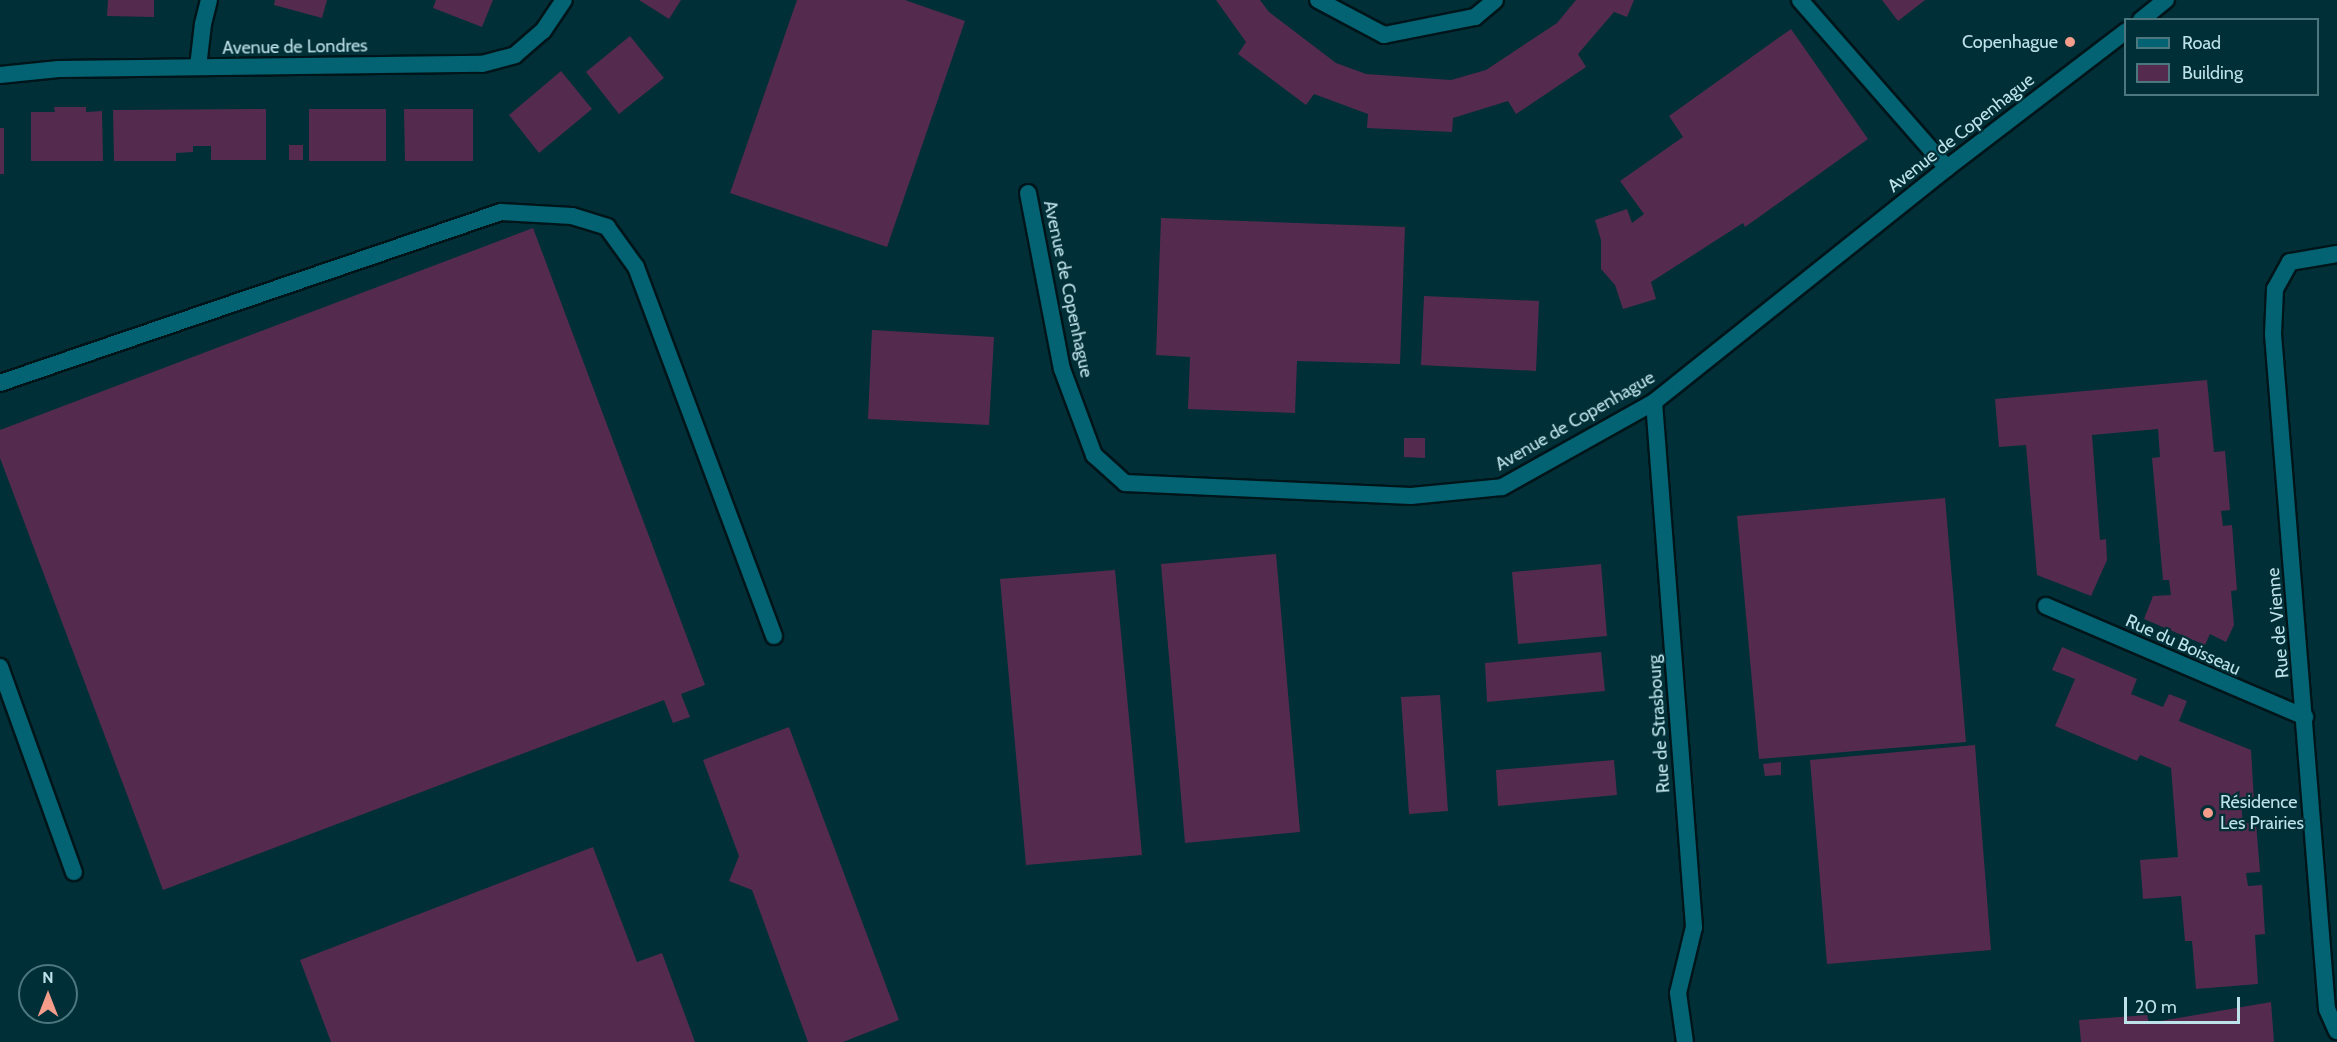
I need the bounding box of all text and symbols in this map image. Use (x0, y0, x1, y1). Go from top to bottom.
legend (2124, 18, 2319, 96)
place label: Copenhague (1962, 31, 2058, 53)
text: Road (2182, 32, 2221, 54)
street label: Avenue de Londres (222, 35, 368, 59)
marker: Copenhague (2063, 35, 2077, 49)
text: Building (2182, 62, 2243, 84)
street label: Avenue de Copenhague (1883, 69, 2039, 197)
street label: Avenue de Copenhague (1039, 199, 1097, 379)
street label: Avenue de Copenhague (1491, 367, 1659, 475)
street label: Rue de Vienne (2262, 567, 2294, 679)
street label: Rue du Boisseau (2122, 610, 2244, 680)
street label: Rue de Strasbourg (1643, 654, 1675, 794)
place label: Résidence Les Prairies (2220, 792, 2304, 834)
marker: Résidence Les Prairies (2201, 806, 2215, 820)
north arrow (18, 964, 78, 1024)
text: N (42, 968, 54, 987)
scale bar (2127, 985, 2242, 1023)
text: 20 m (2135, 996, 2177, 1018)

